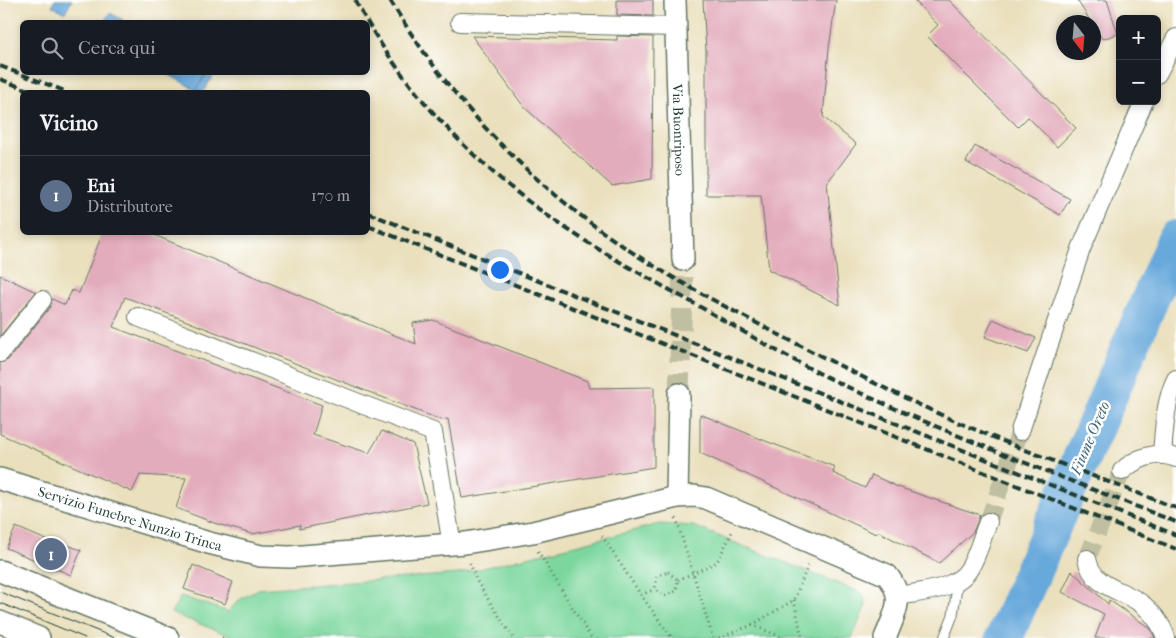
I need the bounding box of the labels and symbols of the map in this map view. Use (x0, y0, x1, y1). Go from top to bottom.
north arrow (1056, 15, 1101, 60)
street label: Via Buonriposo (669, 83, 688, 176)
your location (487, 257, 513, 283)
water label: Fiume Oreto (1066, 399, 1113, 478)
street label: Servizio Funebre Nunzio Trinca (36, 483, 224, 555)
pin: 1 (35, 535, 67, 573)

